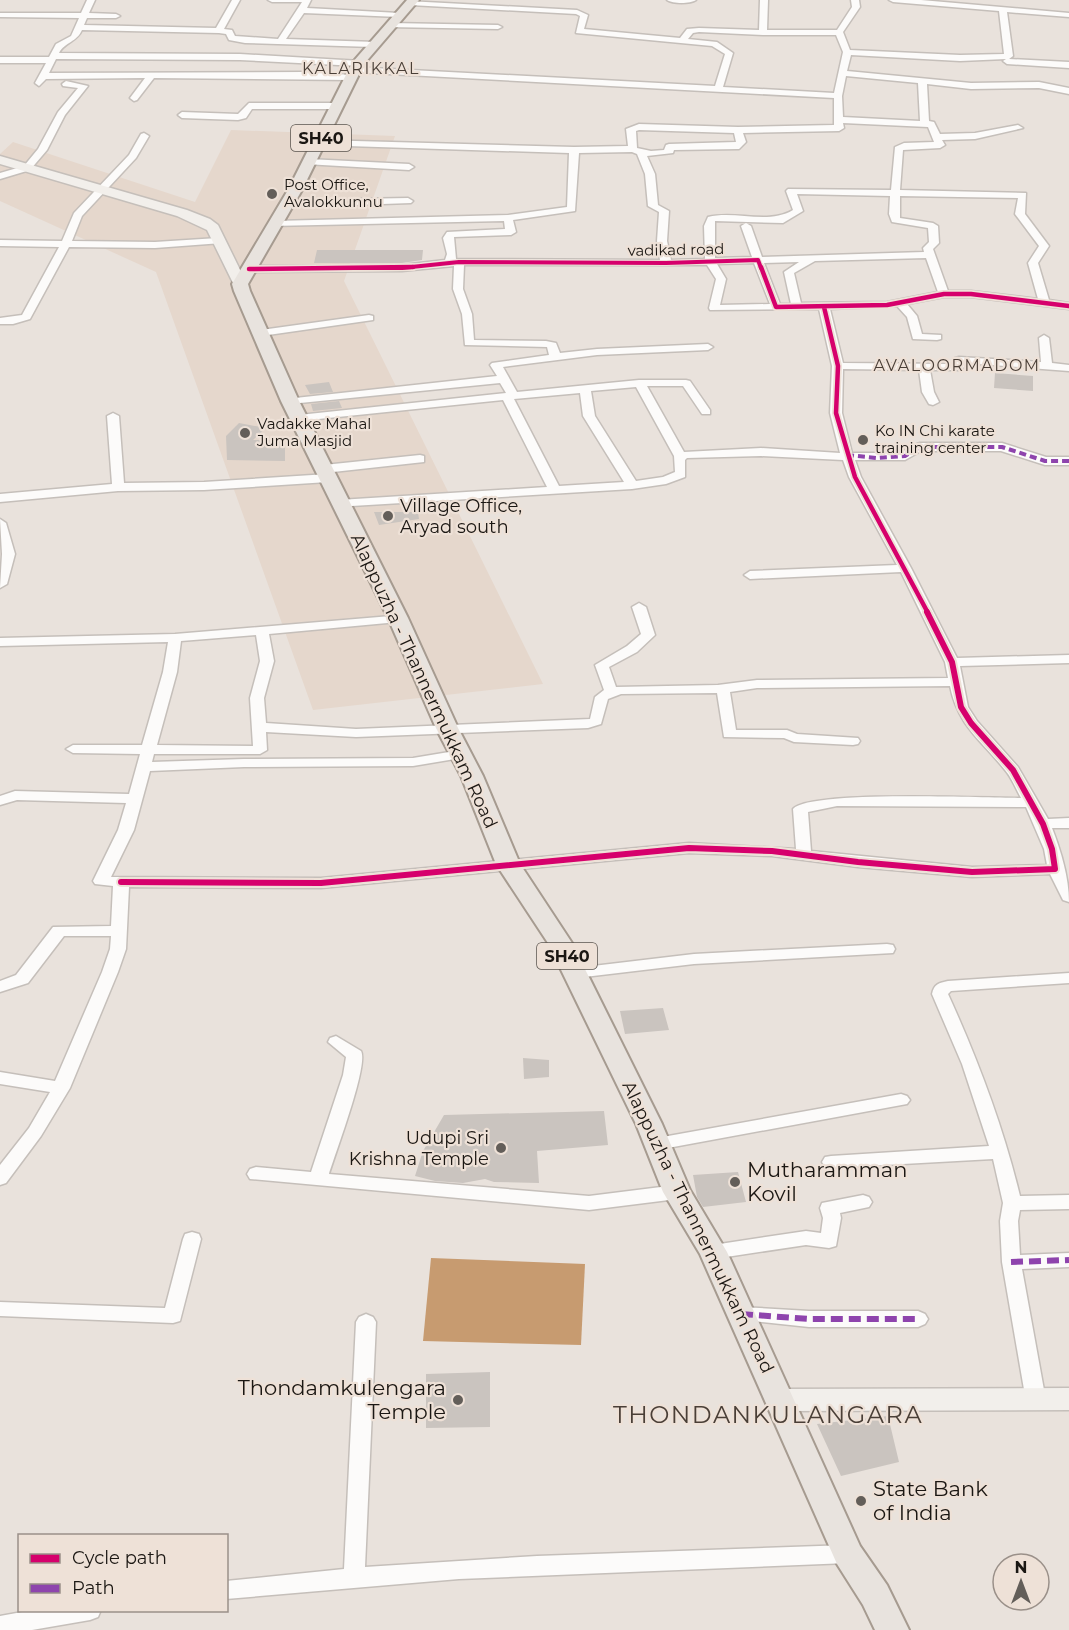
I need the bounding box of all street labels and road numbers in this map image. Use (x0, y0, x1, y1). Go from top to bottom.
road number: SH40 (291, 125, 351, 151)
street label: vadikad road (627, 239, 725, 260)
street label: Alappuzha - Thannermukkam Road (346, 530, 502, 832)
road number: SH40 (537, 943, 597, 969)
street label: Alappuzha - Thannermukkam Road (617, 1077, 779, 1377)

